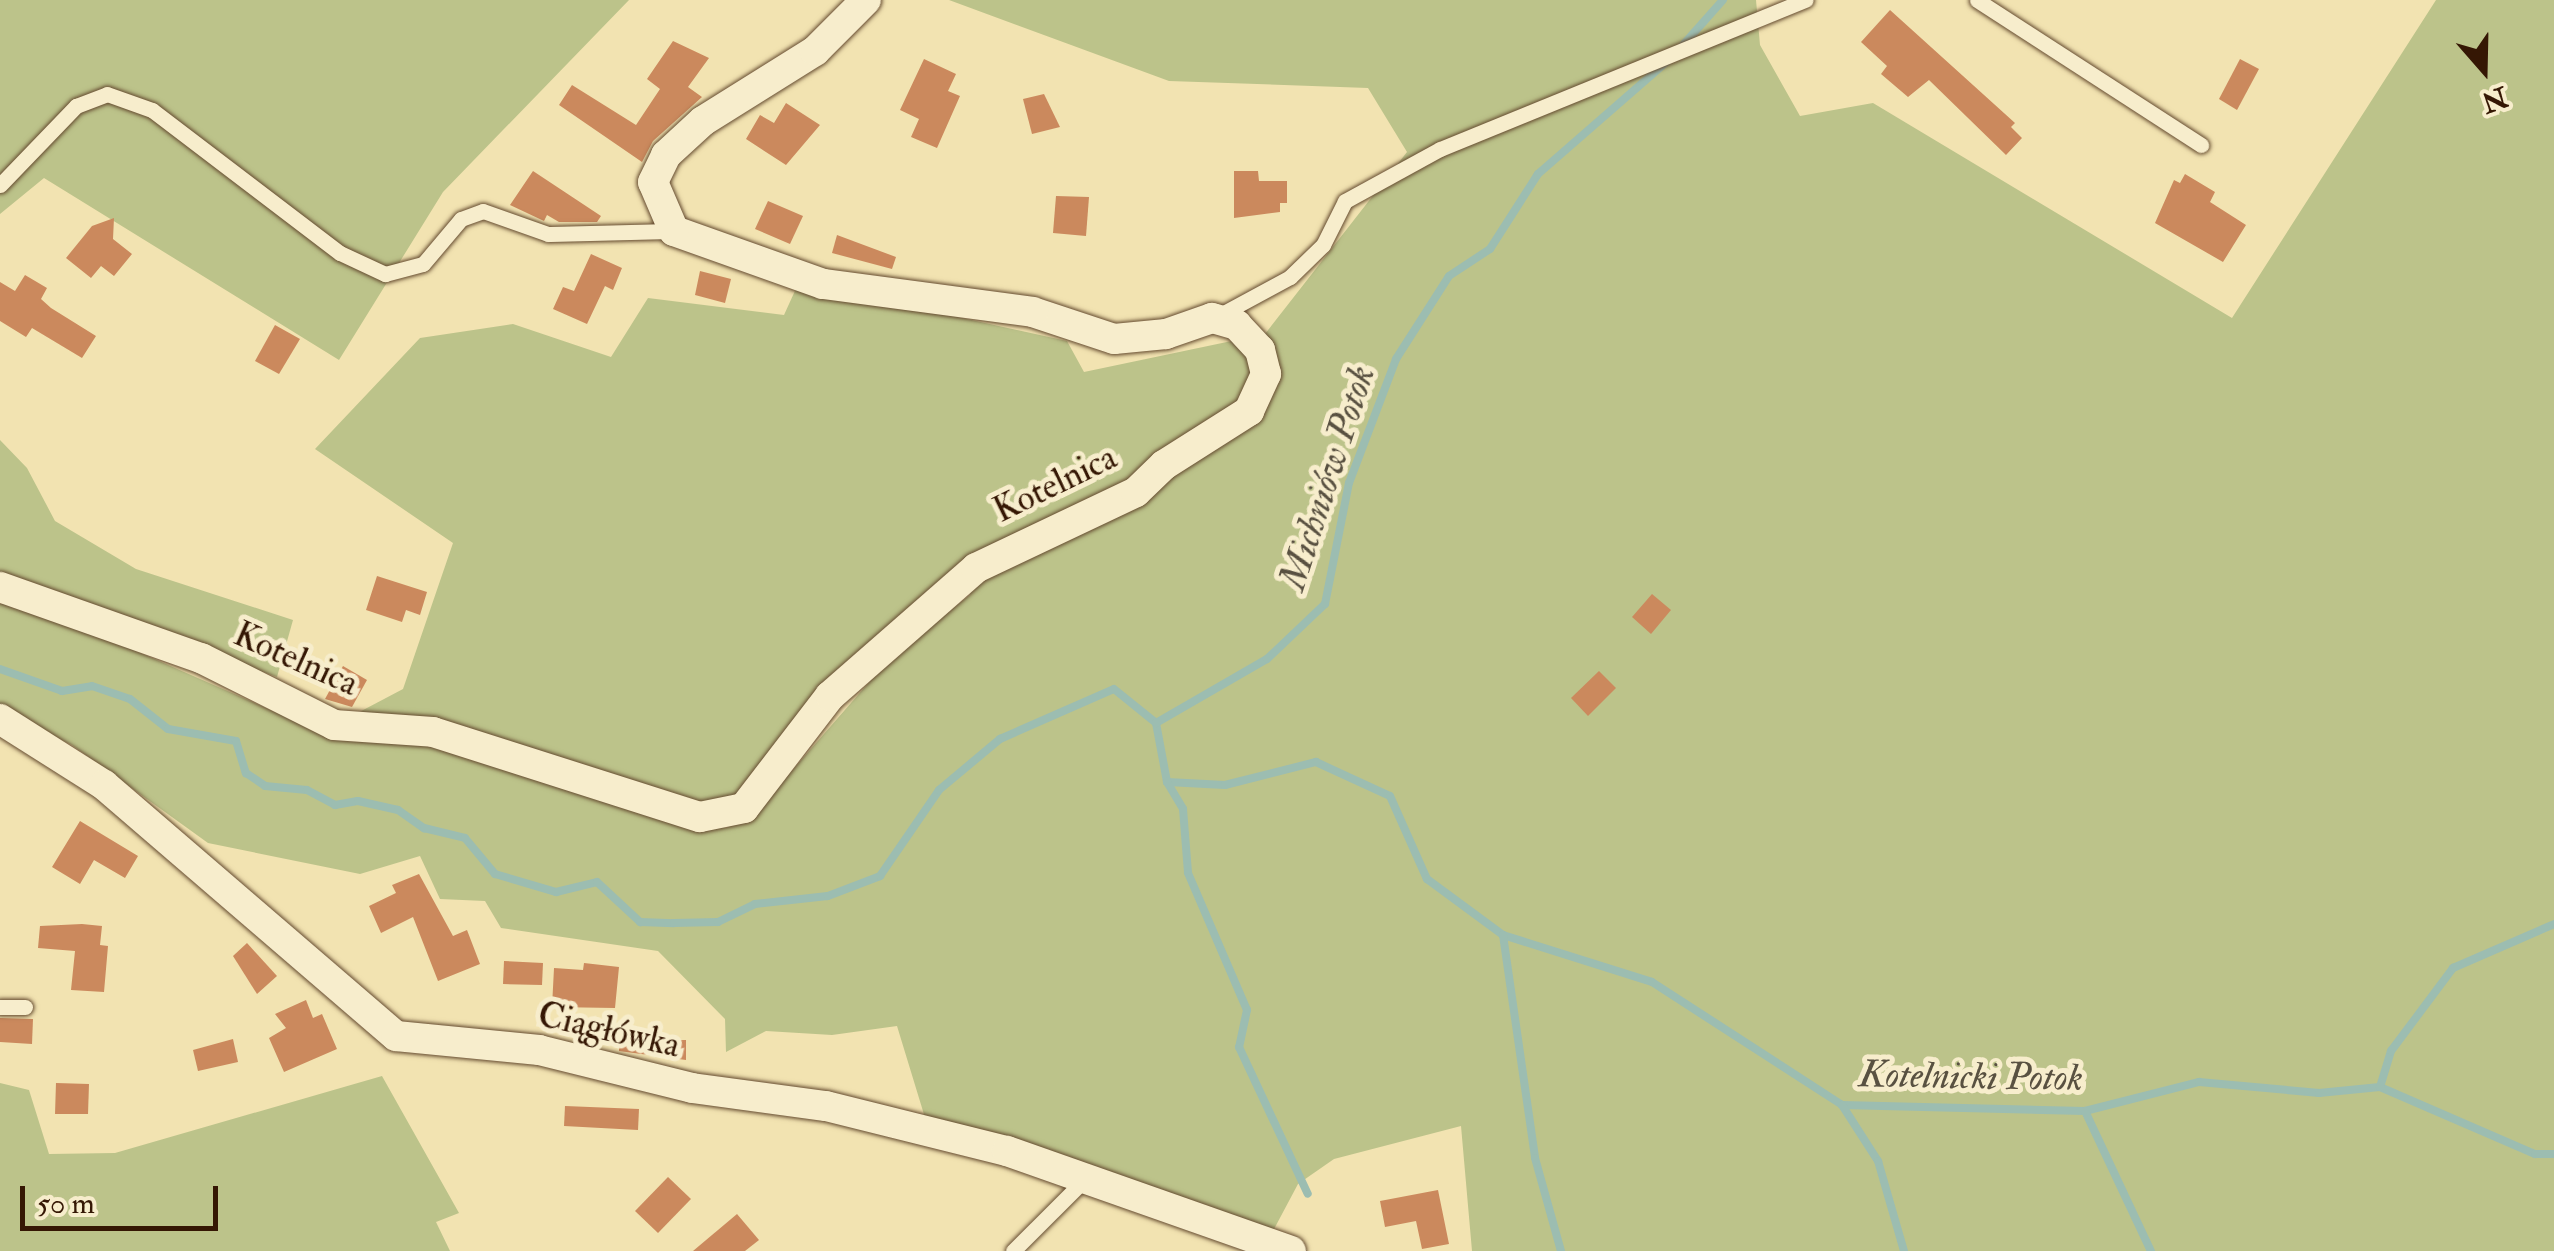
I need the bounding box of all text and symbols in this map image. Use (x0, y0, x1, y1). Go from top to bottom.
north arrow (2434, 20, 2534, 120)
text: N (2477, 78, 2512, 119)
water label: Michniów Potok (1270, 360, 1386, 596)
street label: Kotelnica (987, 436, 1123, 532)
street label: Kotelnica (227, 613, 365, 705)
street label: Ciągłówka (534, 993, 684, 1067)
water label: Kotelnicki Potok (1858, 1052, 2084, 1102)
scale bar (25, 1166, 222, 1228)
text: 50 m (37, 1185, 95, 1222)

